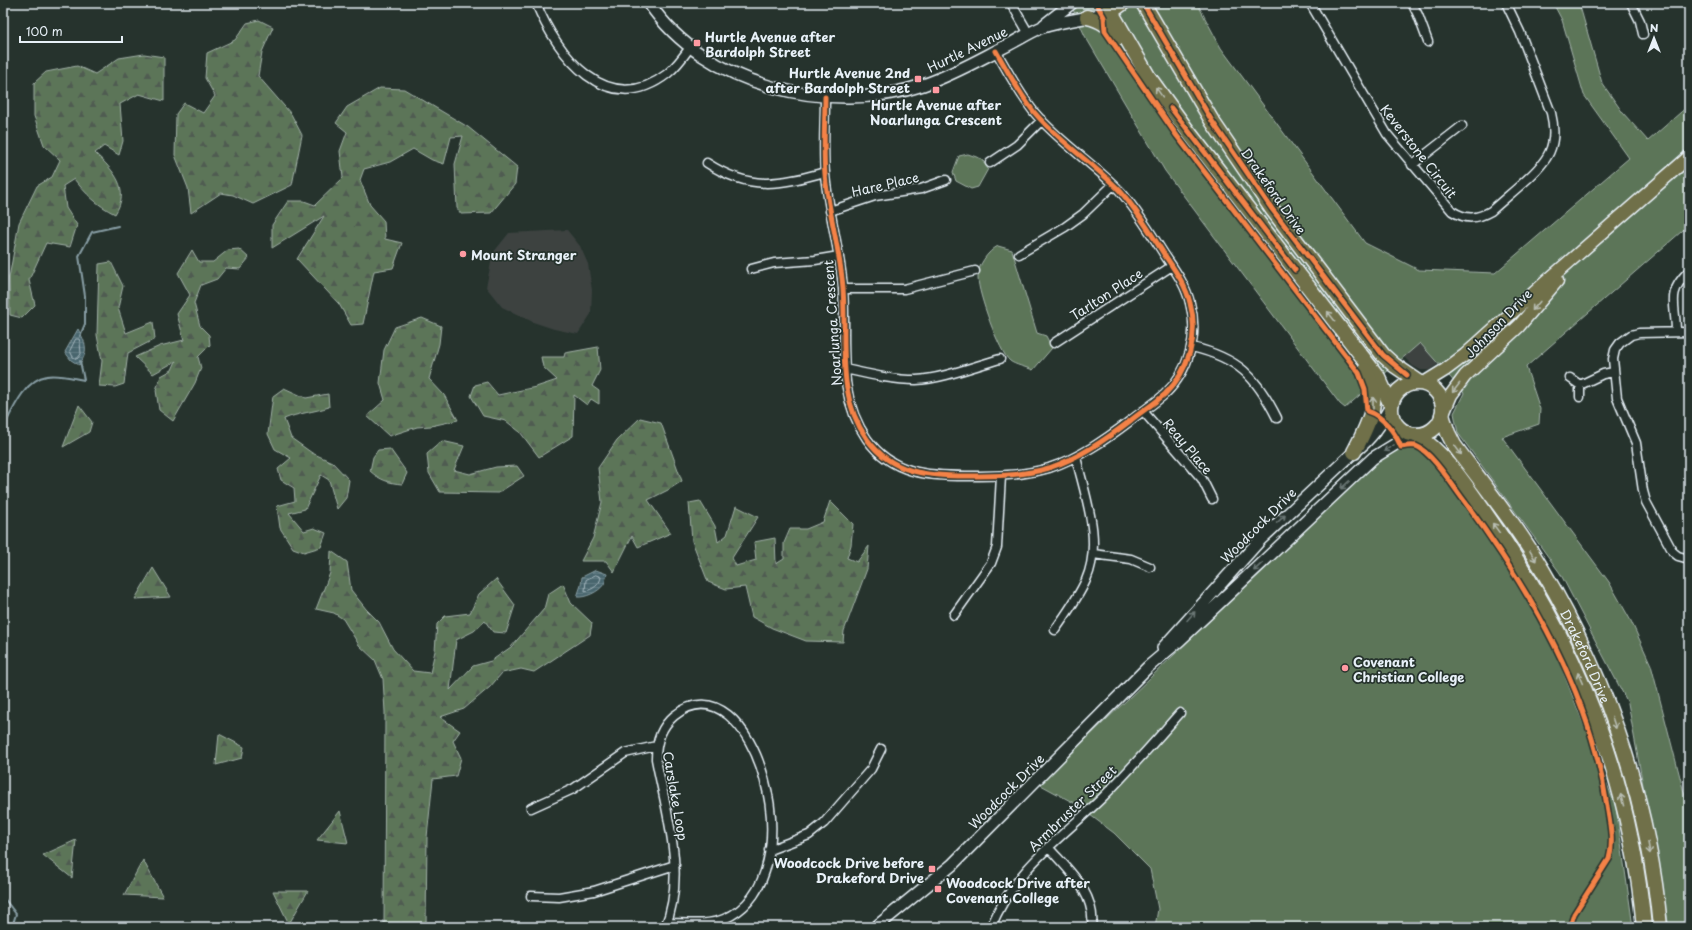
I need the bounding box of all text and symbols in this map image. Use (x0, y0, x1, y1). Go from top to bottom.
scale bar (20, 18, 122, 44)
north arrow (1634, 18, 1674, 58)
text: N (1650, 19, 1659, 36)
street label: Hurtle Avenue (924, 21, 1010, 77)
text: 100 m (26, 22, 63, 40)
place label: Hurtle Avenue after Bardolph Street (705, 27, 835, 61)
marker: Hurtle Avenue after Bardolph Street (692, 38, 702, 48)
place label: Hurtle Avenue 2nd after Bardolph Street (765, 63, 910, 97)
marker: Hurtle Avenue 2nd after Bardolph Street (913, 74, 923, 84)
marker: Hurtle Avenue after Noarlunga Crescent (931, 85, 941, 95)
one-way arrow (1155, 87, 1163, 98)
place label: Hurtle Avenue after Noarlunga Crescent (870, 95, 1002, 129)
street label: Keverstone Circuit (1376, 100, 1462, 202)
street label: Drakeford Drive (1237, 144, 1311, 238)
street label: Hare Place (849, 167, 921, 201)
place label: Mount Stranger (471, 245, 577, 264)
marker: Mount Stranger (458, 249, 468, 259)
street label: Noarlunga Crescent (818, 260, 846, 386)
street label: Tarlton Place (1066, 263, 1146, 324)
street label: Johnson Drive (1460, 284, 1536, 362)
one-way arrow (1531, 300, 1540, 311)
one-way arrow (1326, 310, 1335, 321)
one-way arrow (1451, 383, 1460, 394)
one-way arrow (1369, 397, 1377, 410)
street label: Reay Place (1159, 414, 1217, 478)
one-way arrow (1383, 444, 1395, 452)
one-way arrow (1454, 445, 1462, 456)
one-way arrow (1340, 480, 1350, 489)
street label: Woodcock Drive (1216, 483, 1300, 567)
one-way arrow (1276, 514, 1286, 524)
one-way arrow (1492, 523, 1500, 534)
one-way arrow (1530, 550, 1538, 562)
one-way arrow (1253, 562, 1263, 572)
street label: Drakeford Drive (1556, 605, 1616, 706)
one-way arrow (1186, 611, 1196, 621)
place label: Covenant Christian College (1353, 652, 1464, 686)
marker: Covenant Christian College (1340, 663, 1350, 673)
one-way arrow (1576, 672, 1583, 684)
one-way arrow (1611, 716, 1619, 728)
street label: Woodcock Drive (964, 749, 1048, 833)
street label: Carslake Loop (659, 750, 693, 842)
street label: Armbruster Street (1024, 761, 1120, 855)
one-way arrow (1618, 794, 1625, 807)
one-way arrow (1645, 841, 1653, 854)
place label: Woodcock Drive before Drakeford Drive (774, 853, 924, 887)
marker: Woodcock Drive before Drakeford Drive (927, 864, 937, 874)
place label: Woodcock Drive after Covenant College (946, 873, 1090, 907)
marker: Woodcock Drive after Covenant College (933, 884, 943, 894)

